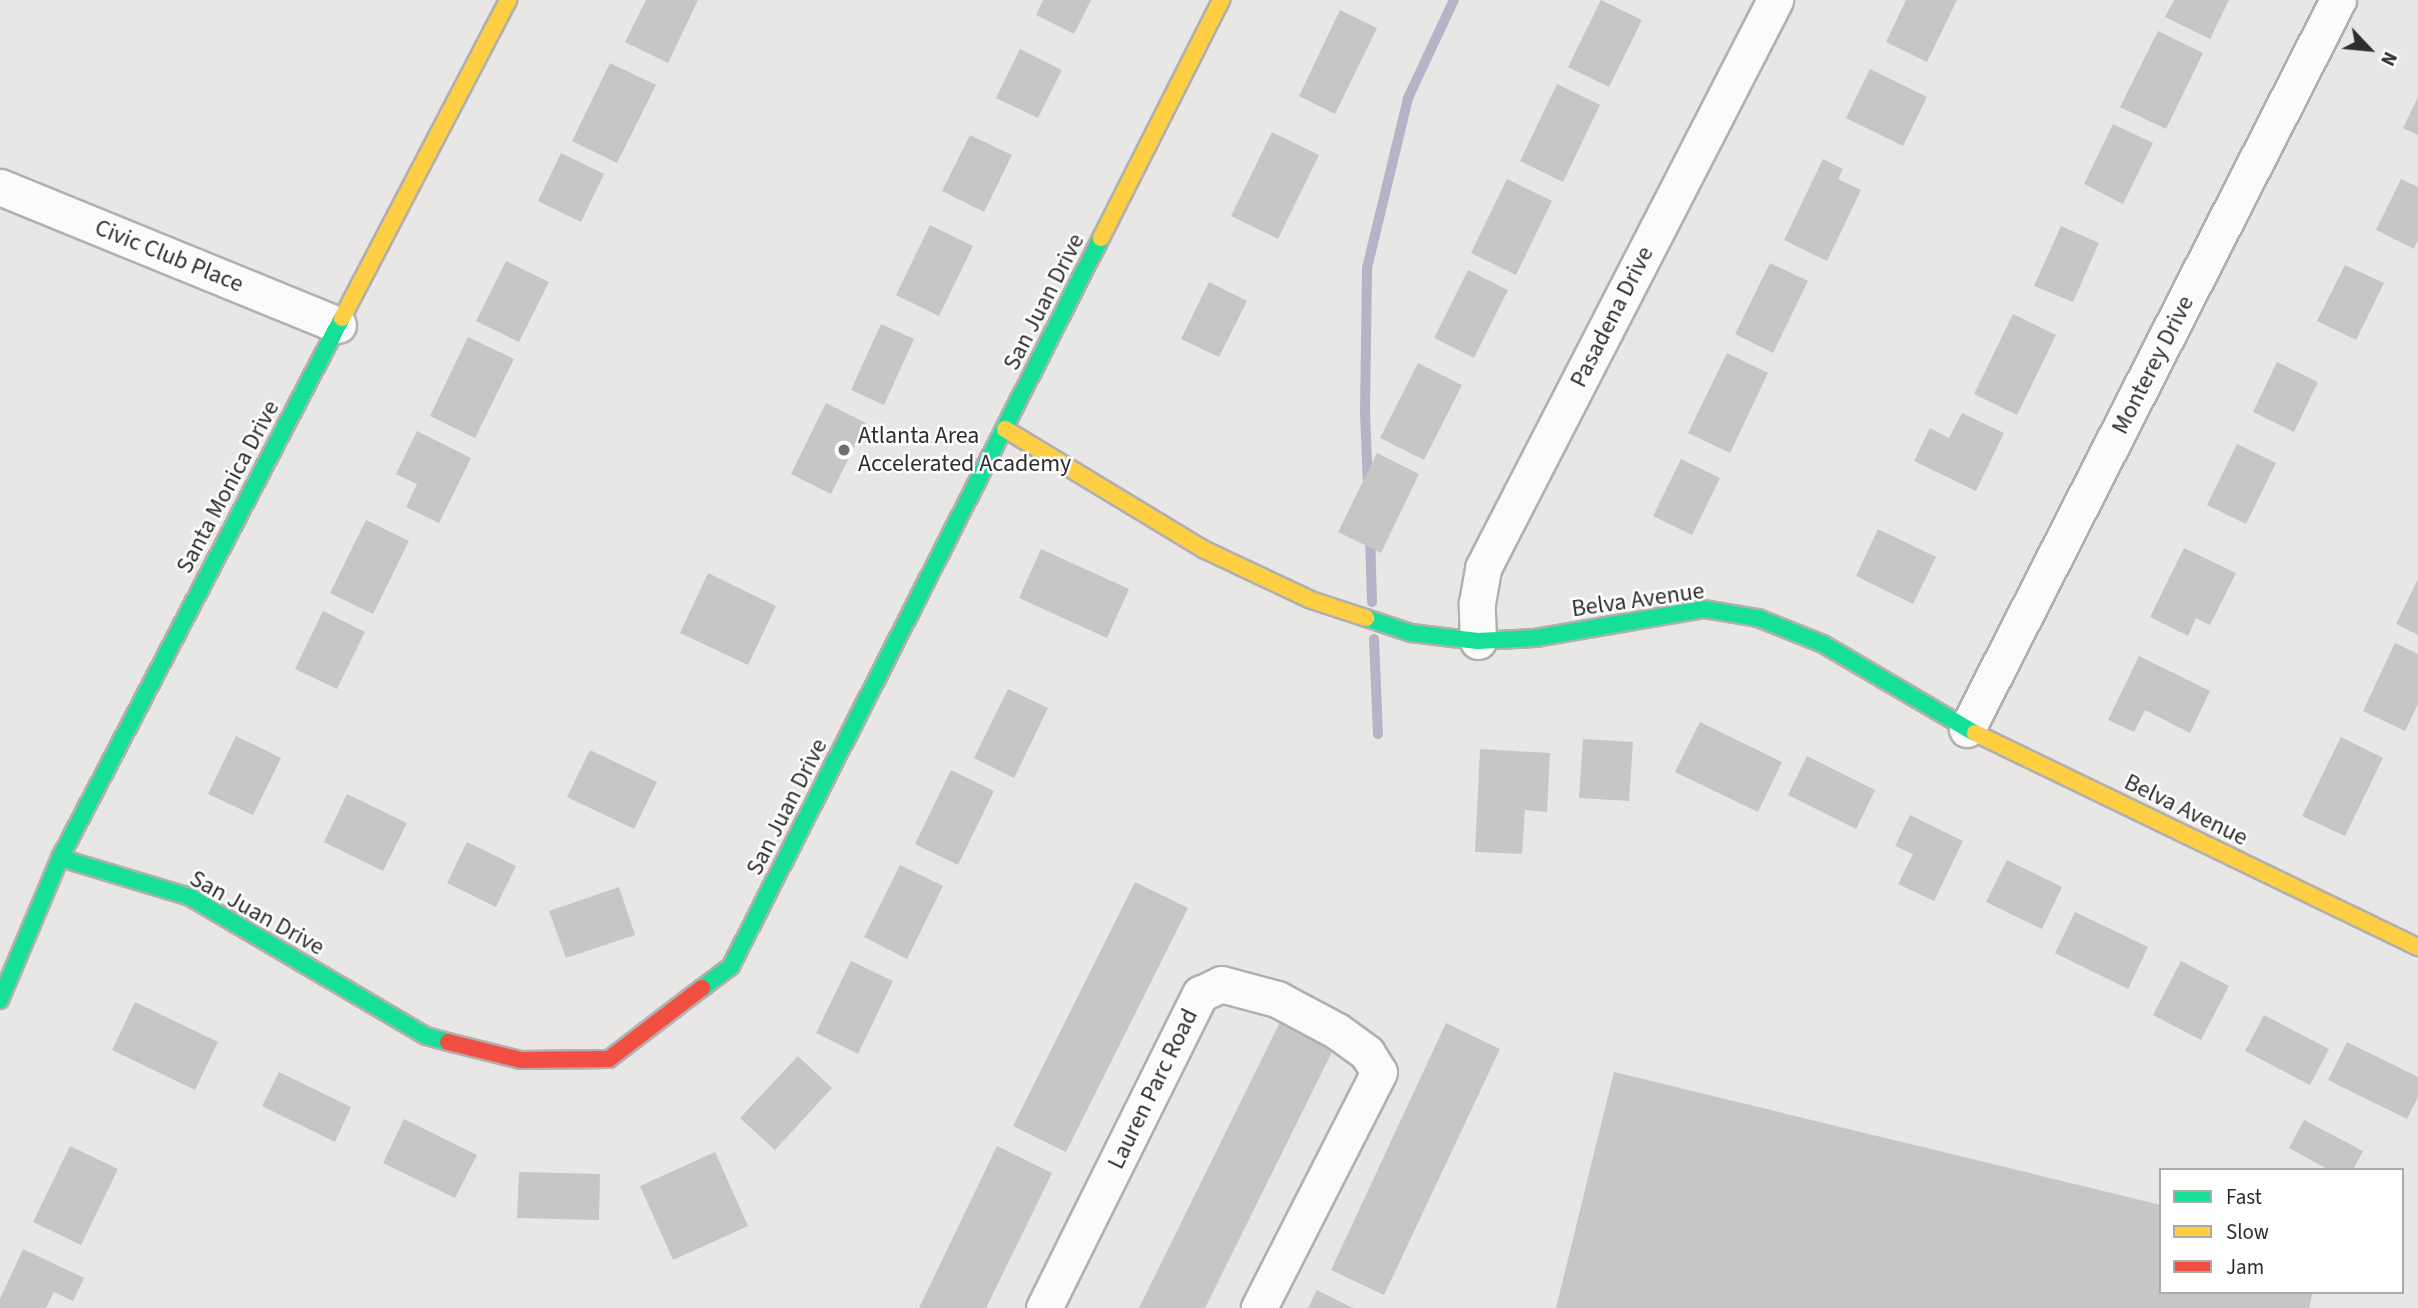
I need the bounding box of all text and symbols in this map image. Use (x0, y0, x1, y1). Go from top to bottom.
north arrow (2334, 14, 2404, 84)
text: N (2373, 47, 2403, 70)
street label: Civic Club Place (91, 213, 247, 299)
street label: San Juan Drive (997, 229, 1091, 375)
street label: Pasadena Drive (1564, 242, 1660, 392)
street label: Monterey Drive (2106, 291, 2200, 439)
street label: Santa Monica Drive (170, 396, 286, 578)
place label: Atlanta Area Accelerated Academy (858, 422, 1071, 478)
marker: Atlanta Area Accelerated Academy (836, 442, 852, 458)
street label: Belva Avenue (1570, 576, 1706, 624)
street label: San Juan Drive (740, 734, 834, 880)
street label: Belva Avenue (2120, 768, 2252, 852)
street label: San Juan Drive (185, 864, 329, 962)
street label: Lauren Parc Road (1102, 1004, 1204, 1174)
legend (2159, 1168, 2404, 1294)
text: Fast (2226, 1182, 2262, 1212)
text: Slow (2226, 1217, 2269, 1247)
text: Jam (2226, 1252, 2264, 1282)

